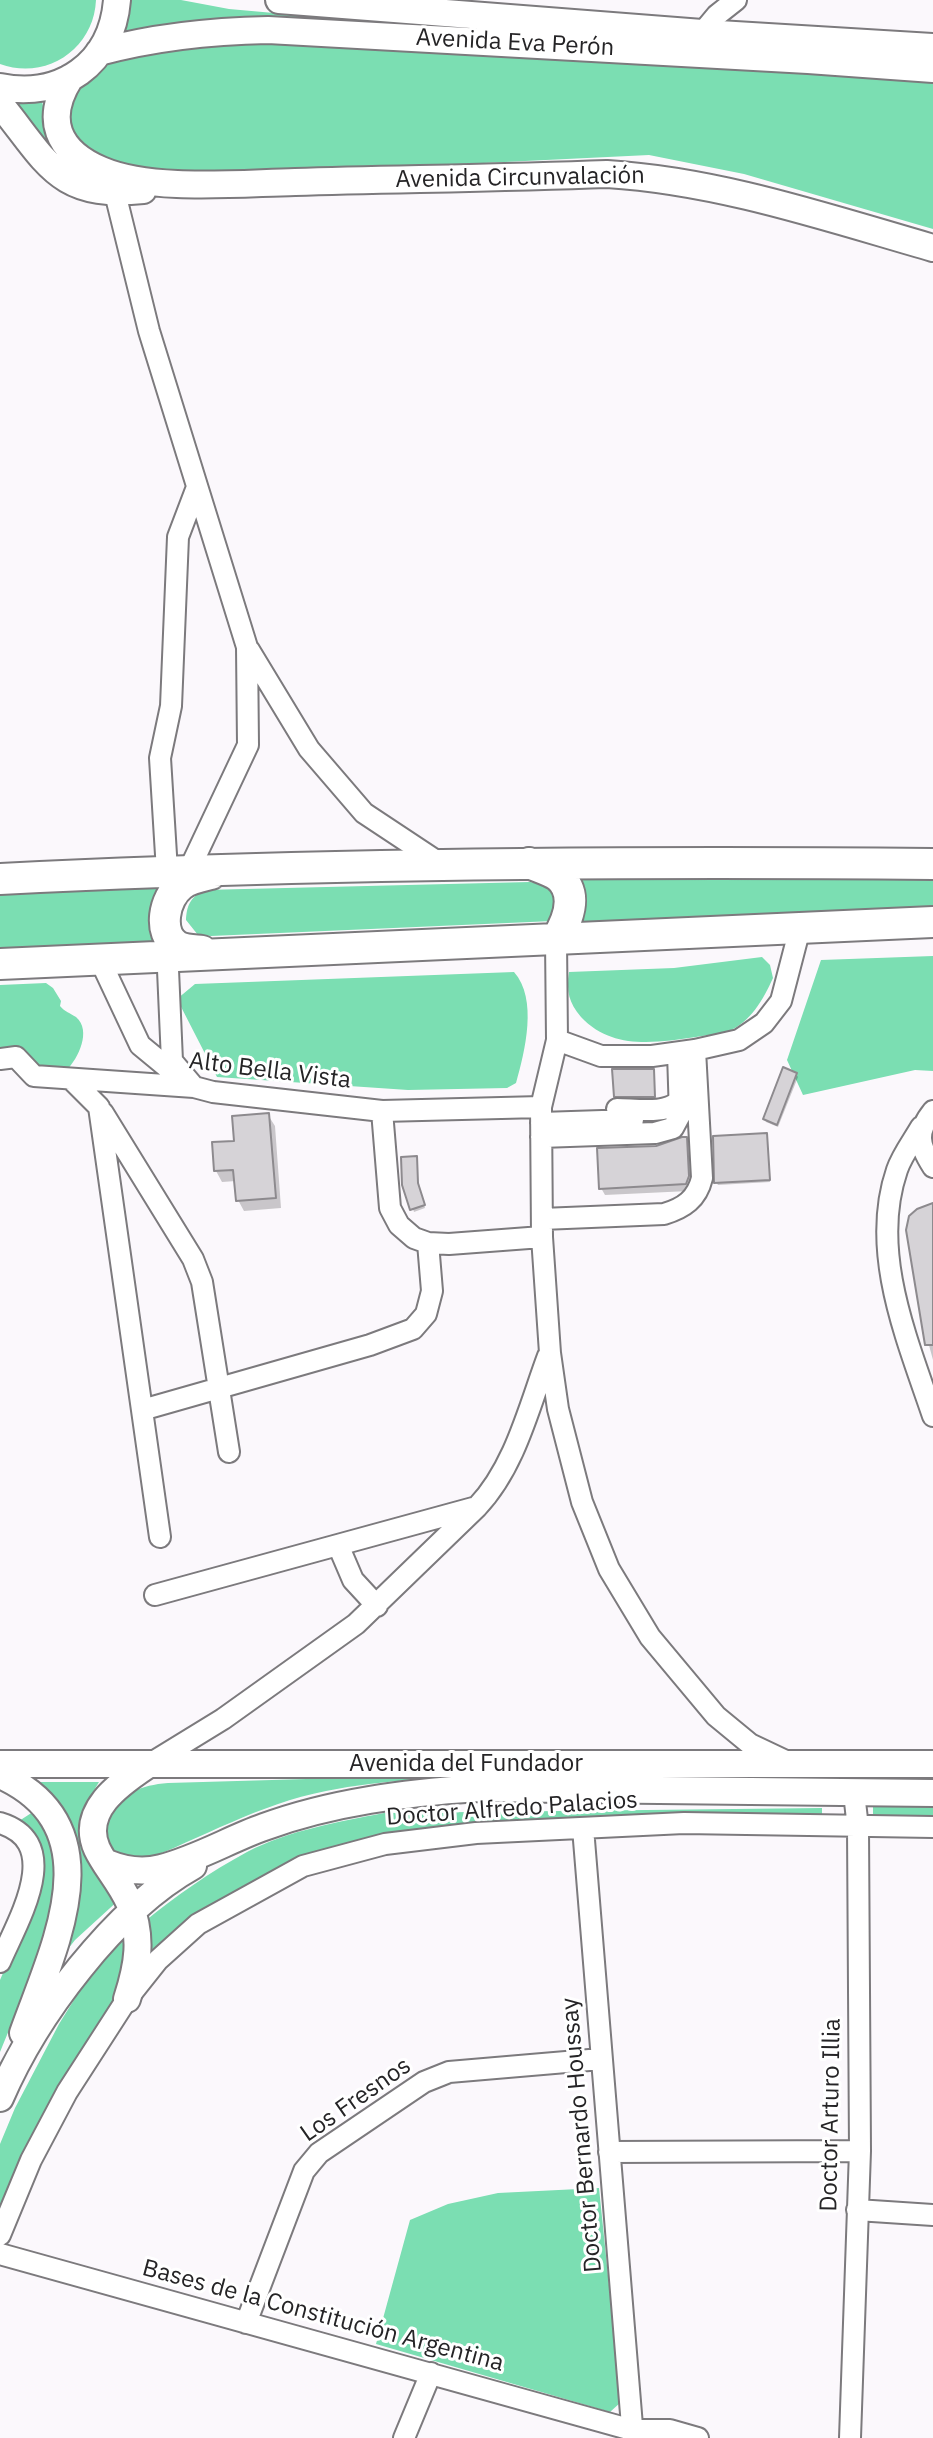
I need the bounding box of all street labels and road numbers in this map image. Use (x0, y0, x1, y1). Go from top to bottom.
street label: Avenida Eva Perón (415, 23, 615, 63)
street label: Avenida Circunvalación (395, 161, 645, 195)
street label: Alto Bella Vista (187, 1047, 353, 1095)
street label: Avenida del Fundador (349, 1750, 583, 1778)
street label: Doctor Alfredo Palacios (385, 1786, 639, 1832)
street label: Doctor Bernardo Houssay (556, 1996, 608, 2274)
street label: Doctor Arturo Illia (815, 2018, 847, 2212)
street label: Los Fresnos (295, 2052, 417, 2148)
street label: Bases de la Constitución Argentina (139, 2254, 507, 2378)

